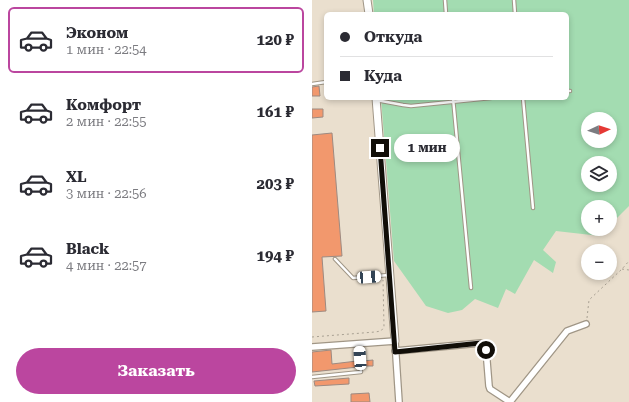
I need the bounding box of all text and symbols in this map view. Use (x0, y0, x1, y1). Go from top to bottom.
icon: car (18, 22, 54, 58)
text: Эконом (66, 24, 128, 42)
text: Откуда (364, 28, 422, 46)
text: 120 ₽ (257, 31, 294, 49)
text: 1 мин · 22:54 (66, 42, 147, 57)
text: Куда (364, 67, 402, 85)
icon: car (18, 94, 54, 130)
text: Комфорт (66, 96, 141, 114)
text: 161 ₽ (257, 103, 294, 121)
north arrow (581, 112, 617, 148)
map controls (581, 112, 617, 280)
text: 2 мин · 22:55 (66, 114, 147, 129)
callout: 1 мин (394, 134, 460, 162)
route end (371, 139, 389, 157)
text: 1 мин (408, 140, 446, 155)
button: layers (581, 156, 617, 192)
icon: car (18, 166, 54, 202)
text: XL (66, 168, 87, 186)
text: 203 ₽ (257, 175, 294, 193)
text: 3 мин · 22:56 (66, 186, 147, 201)
button: + (581, 200, 617, 236)
icon: car (18, 238, 54, 274)
text: Black (66, 240, 109, 258)
button: − (581, 244, 617, 280)
text: 194 ₽ (257, 247, 294, 265)
text: 4 мин · 22:57 (66, 258, 147, 273)
car (357, 270, 381, 284)
route start (477, 341, 495, 359)
car (353, 346, 367, 370)
button: Заказать (16, 348, 296, 394)

